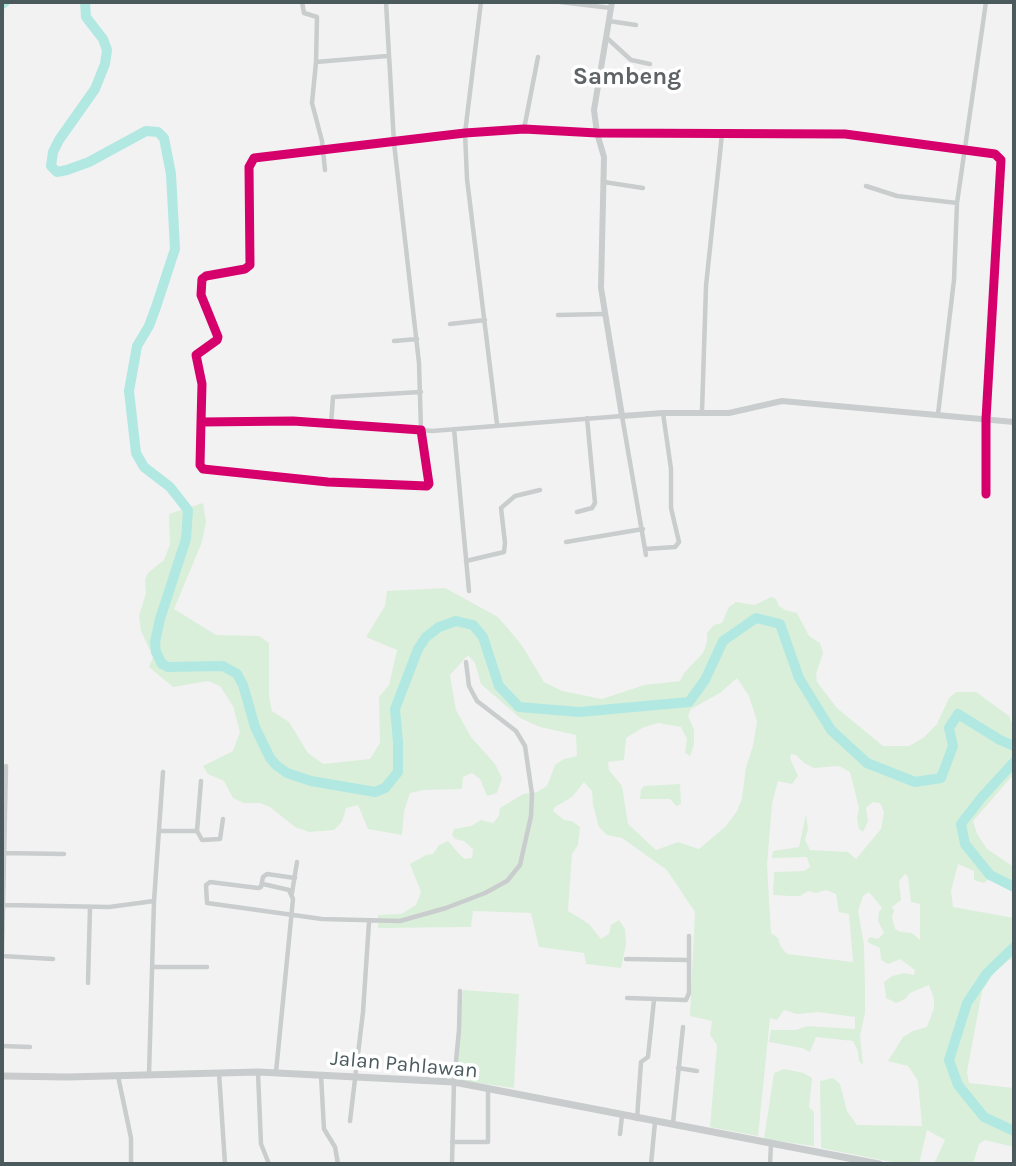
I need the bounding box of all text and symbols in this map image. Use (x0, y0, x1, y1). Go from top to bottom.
district label: Sambeng (573, 63, 681, 91)
street label: Jalan Pahlawan (329, 1046, 479, 1084)

